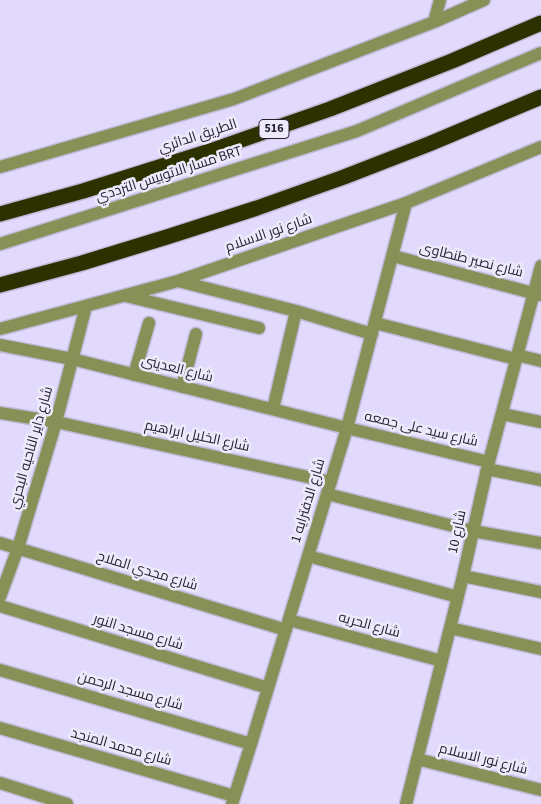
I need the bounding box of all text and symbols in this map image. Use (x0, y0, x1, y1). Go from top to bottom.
street label: الطريق الدائري (156, 116, 240, 158)
road number: 516 (259, 120, 289, 138)
street label: مسار الاتوبيس الترددي BRT (94, 143, 244, 207)
street label: شارع نور الاسلام (223, 211, 315, 257)
street label: شارع نصير طنطاوى (418, 240, 524, 282)
street label: شارع العدينى (139, 353, 215, 387)
street label: شارع داير الناحيه البحري (6, 385, 58, 511)
street label: شارع سيد على جمعه (363, 409, 479, 451)
street label: شارع الخليل ابراهيم (143, 418, 251, 456)
street label: شارع الدفترايه 1 (288, 457, 330, 545)
street label: شارع 10 (445, 509, 471, 555)
street label: شارع مجدي الملاح (94, 549, 200, 595)
street label: شارع الحريه (336, 610, 402, 642)
street label: شارع مسجد النور (91, 611, 185, 655)
street label: شارع مسجد الرحمن (76, 669, 184, 715)
street label: شارع محمد المنجد (69, 726, 173, 770)
street label: شارع نور الاسلام (437, 741, 529, 779)

